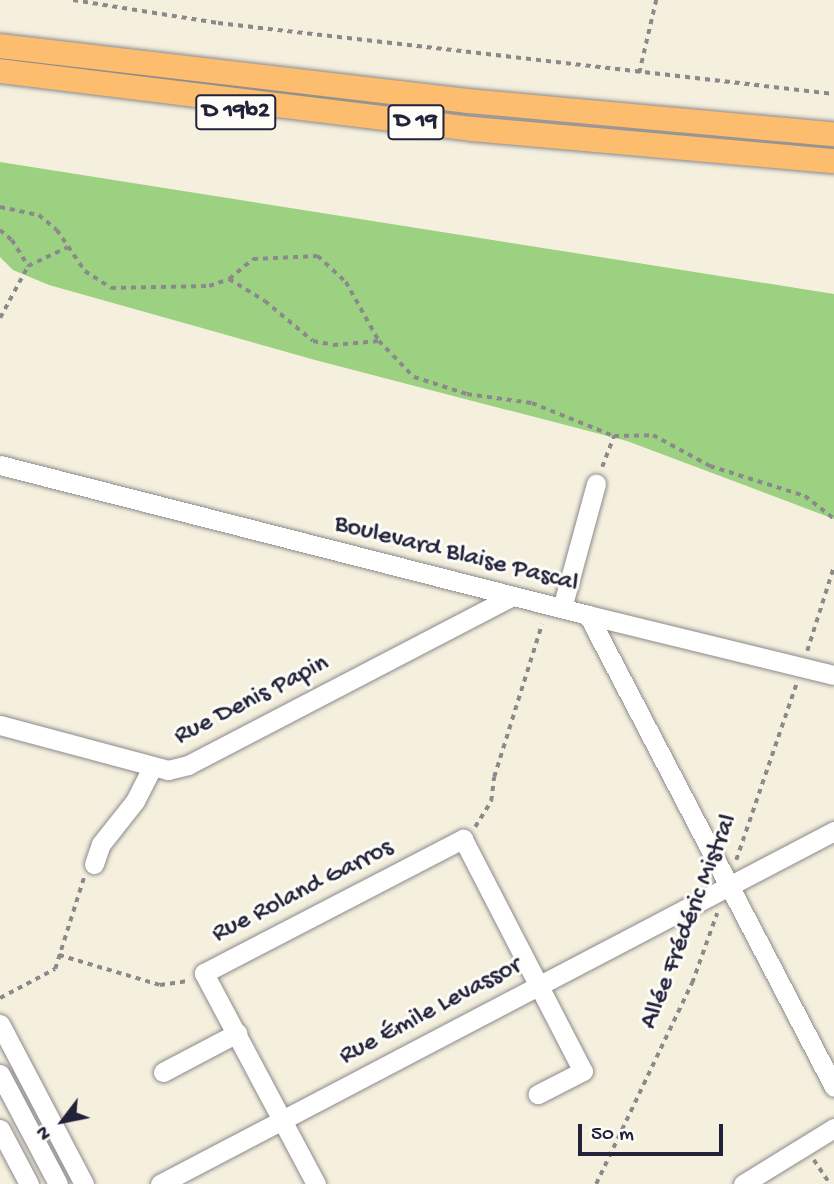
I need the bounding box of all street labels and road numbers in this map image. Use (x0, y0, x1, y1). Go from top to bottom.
road number: D 19b2 (194, 92, 278, 132)
road number: D 19 (386, 101, 446, 142)
street label: Boulevard Blaise Pascal (331, 510, 581, 600)
street label: Rue Denis Papin (170, 649, 334, 753)
street label: Allée Frédéric Mistral (635, 810, 745, 1034)
street label: Rue Roland Garros (207, 833, 399, 951)
street label: Rue Émile Levassor (335, 951, 527, 1073)

